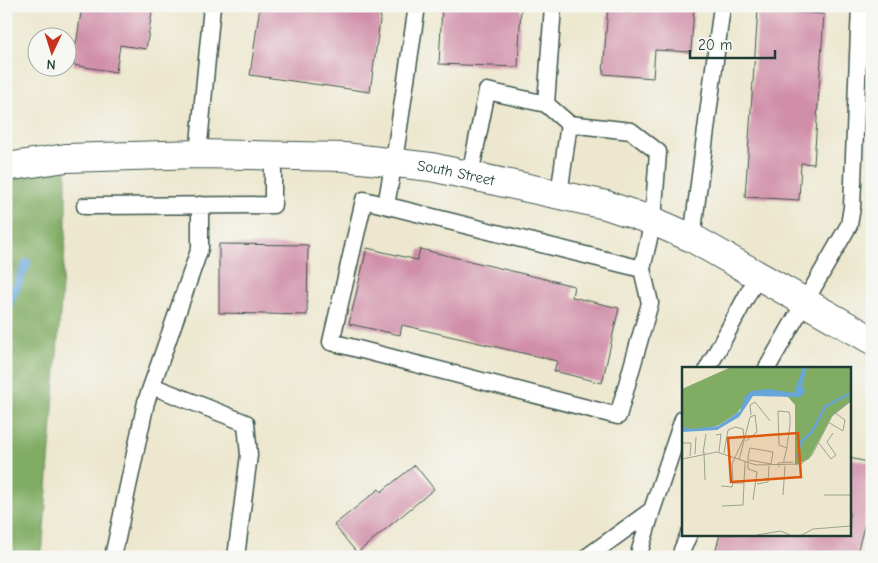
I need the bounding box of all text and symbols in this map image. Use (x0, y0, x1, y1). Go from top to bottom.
north arrow (28, 28, 78, 78)
scale bar (690, 28, 776, 60)
text: 20 m (698, 36, 732, 54)
text: N (46, 56, 56, 73)
street label: South Street (416, 156, 497, 190)
inset map (682, 367, 850, 536)

